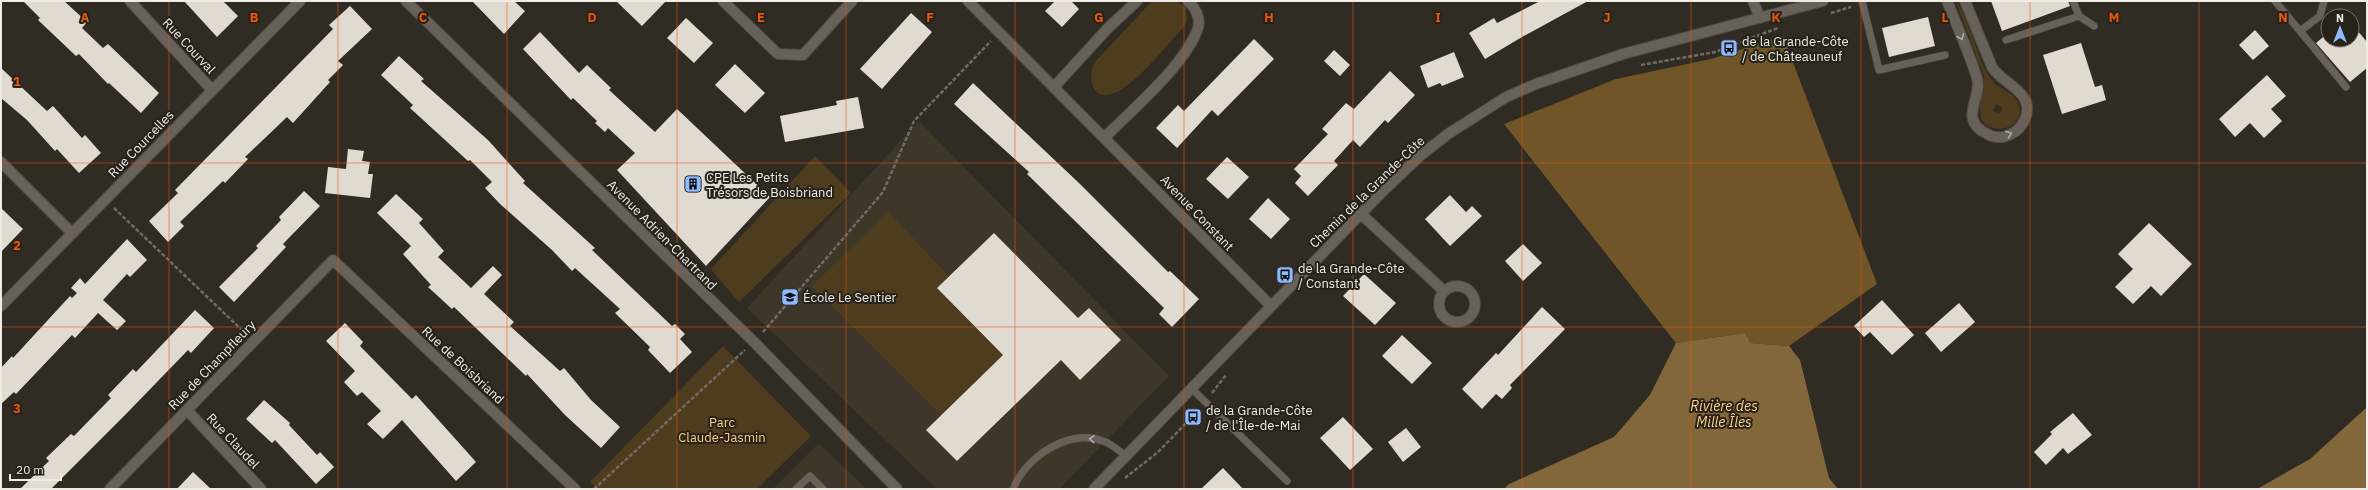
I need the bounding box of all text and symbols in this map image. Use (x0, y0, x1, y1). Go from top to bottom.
north arrow (2320, 8, 2360, 48)
text: A (81, 9, 90, 26)
text: B (250, 9, 259, 26)
text: C (419, 9, 428, 26)
text: D (587, 9, 597, 26)
text: E (757, 9, 765, 26)
text: F (926, 9, 934, 26)
text: G (1094, 9, 1104, 26)
text: H (1264, 9, 1274, 26)
text: I (1435, 9, 1441, 26)
text: J (1603, 9, 1611, 26)
text: K (1771, 9, 1781, 26)
text: L (1942, 9, 1949, 26)
text: M (2109, 9, 2119, 26)
text: N (2278, 9, 2288, 26)
text: N (2336, 11, 2344, 25)
street label: Rue Courval (159, 14, 220, 78)
place label: de la Grande-Côte / de Châteauneuf (1742, 33, 1849, 65)
one-way arrow (1957, 34, 1965, 41)
bus stop icon: de la Grande-Côte / de Châteauneuf (1719, 38, 1739, 58)
text: 1 (13, 73, 21, 90)
street label: Rue Courcelles (105, 107, 177, 181)
one-way arrow (2005, 130, 2012, 138)
street label: Chemin de la Grande-Côte (1306, 132, 1428, 252)
place label: CPE Les Petits Trésors de Boisbriand (706, 169, 833, 201)
street label: Avenue Constant (1157, 172, 1237, 254)
building icon: CPE Les Petits Trésors de Boisbriand (683, 174, 703, 194)
street label: Avenue Adrien-Chartrand (603, 176, 721, 294)
text: 2 (13, 237, 21, 254)
place label: de la Grande-Côte / Constant (1298, 260, 1405, 292)
bus stop icon: de la Grande-Côte / Constant (1275, 265, 1295, 285)
school or university icon: École Le Sentier (780, 287, 800, 307)
place label: École Le Sentier (803, 289, 897, 306)
street label: Rue de Champfleury (165, 316, 260, 414)
street label: Rue de Boisbriand (418, 322, 508, 408)
water label: Rivière des Mille Îles (1690, 397, 1758, 431)
text: 3 (13, 400, 21, 417)
place label: de la Grande-Côte / de l'Île-de-Mai (1206, 402, 1313, 434)
bus stop icon: de la Grande-Côte / de l'Île-de-Mai (1183, 407, 1203, 427)
street label: Rue Claudel (203, 410, 263, 473)
park label: Parc Claude-Jasmin (678, 414, 766, 446)
one-way arrow (1089, 434, 1096, 443)
scale bar (10, 456, 61, 482)
text: 20 m (16, 462, 44, 477)

